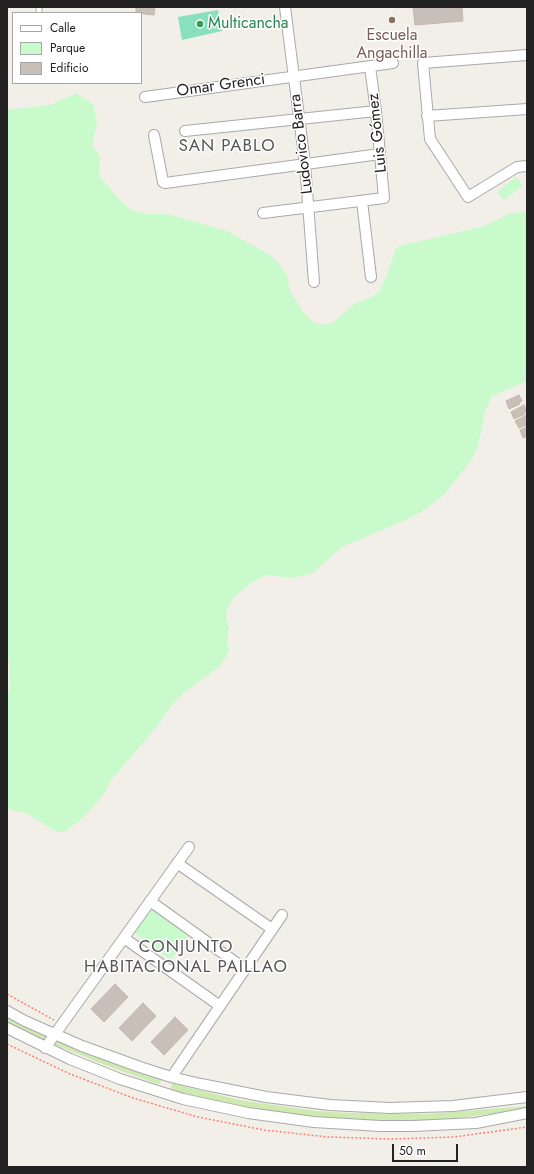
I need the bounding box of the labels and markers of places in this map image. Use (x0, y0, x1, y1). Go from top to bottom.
place label: Multicancha (208, 14, 289, 34)
marker: Escuela Angachilla (387, 15, 397, 25)
marker: Multicancha (195, 19, 205, 29)
place label: Escuela Angachilla (356, 26, 428, 64)

